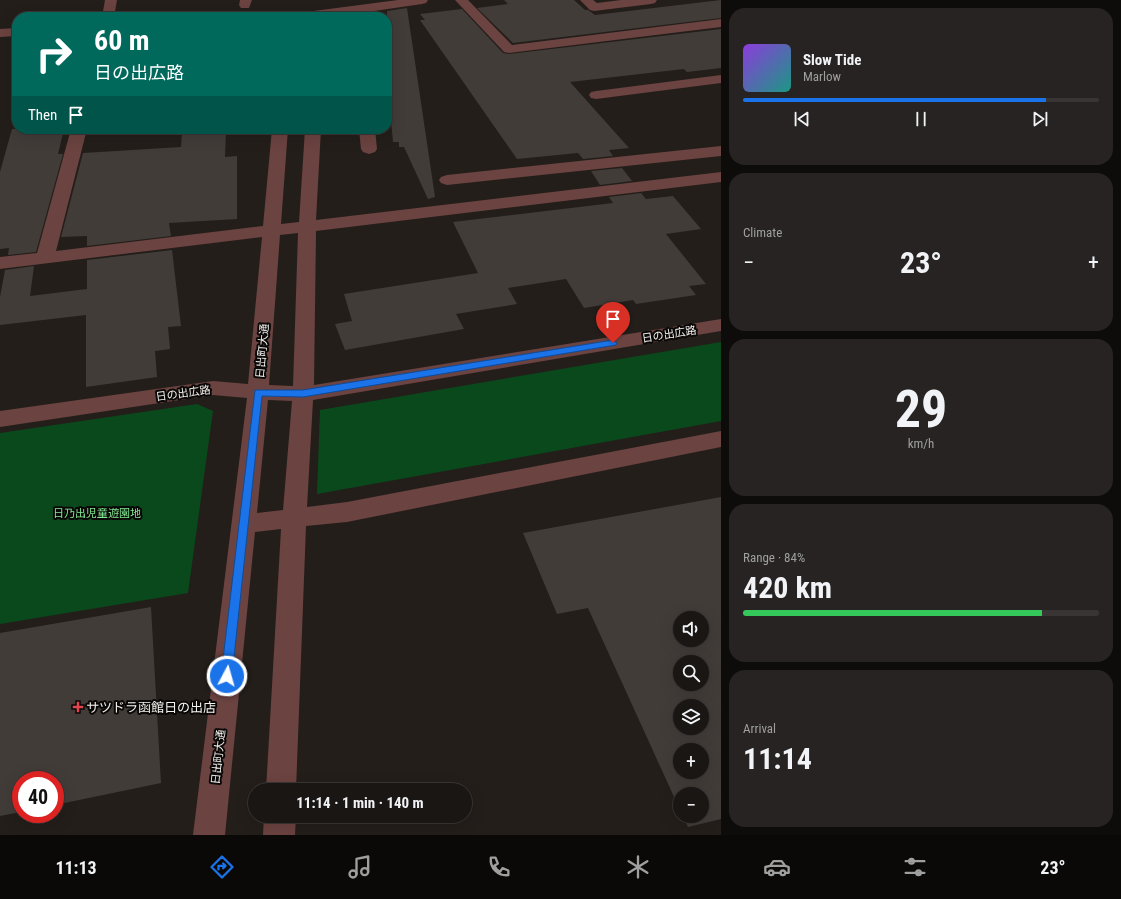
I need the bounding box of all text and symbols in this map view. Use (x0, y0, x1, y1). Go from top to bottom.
text: 60 m (94, 24, 150, 57)
icon: right (28, 28, 80, 80)
text: Slow Tide (803, 51, 861, 69)
text: 日の出広路 (94, 62, 184, 83)
text: Marlow (803, 69, 841, 84)
icon: arrive (65, 104, 87, 126)
text: Then (28, 106, 57, 124)
icon: previous (791, 108, 813, 130)
icon: pause (910, 108, 932, 130)
icon: next (1029, 108, 1051, 130)
text: Climate (743, 225, 782, 240)
text: 23° (900, 245, 942, 280)
text: − (743, 250, 754, 275)
text: + (1088, 250, 1099, 275)
pin (596, 302, 630, 343)
icon: arrive (602, 308, 624, 330)
street label: 日出町大通 (254, 323, 271, 379)
street label: 日の出広路 (641, 324, 697, 345)
text: 29 (895, 379, 947, 440)
street label: 日の出広路 (155, 383, 211, 404)
text: km/h (908, 436, 934, 451)
park label: 日乃出児童遊園地 (53, 507, 141, 520)
text: Range · 84% (743, 550, 805, 565)
text: 420 km (743, 570, 832, 605)
map controls (673, 611, 709, 823)
button: sound (673, 611, 709, 647)
position arrow (206, 655, 248, 697)
button: search (673, 655, 709, 691)
button: layers (673, 699, 709, 735)
place label: サツドラ函館日の出店 (86, 700, 216, 715)
marker: サツドラ函館日の出店 (73, 702, 83, 712)
text: Arrival (743, 721, 776, 736)
street label: 日出町大通 (209, 729, 228, 785)
text: 11:14 (743, 741, 812, 776)
button: + (673, 743, 709, 779)
speed limit sign: 40 (12, 771, 64, 823)
button: − (673, 787, 709, 823)
text: 11:14 · 1 min · 140 m (296, 794, 424, 812)
icon: directions (208, 853, 236, 881)
icon: music (346, 853, 374, 881)
icon: phone (485, 853, 513, 881)
icon: climate (624, 853, 652, 881)
icon: car (763, 853, 791, 881)
icon: filters (901, 853, 929, 881)
text: 11:13 (55, 857, 97, 878)
text: 23° (1040, 857, 1065, 878)

